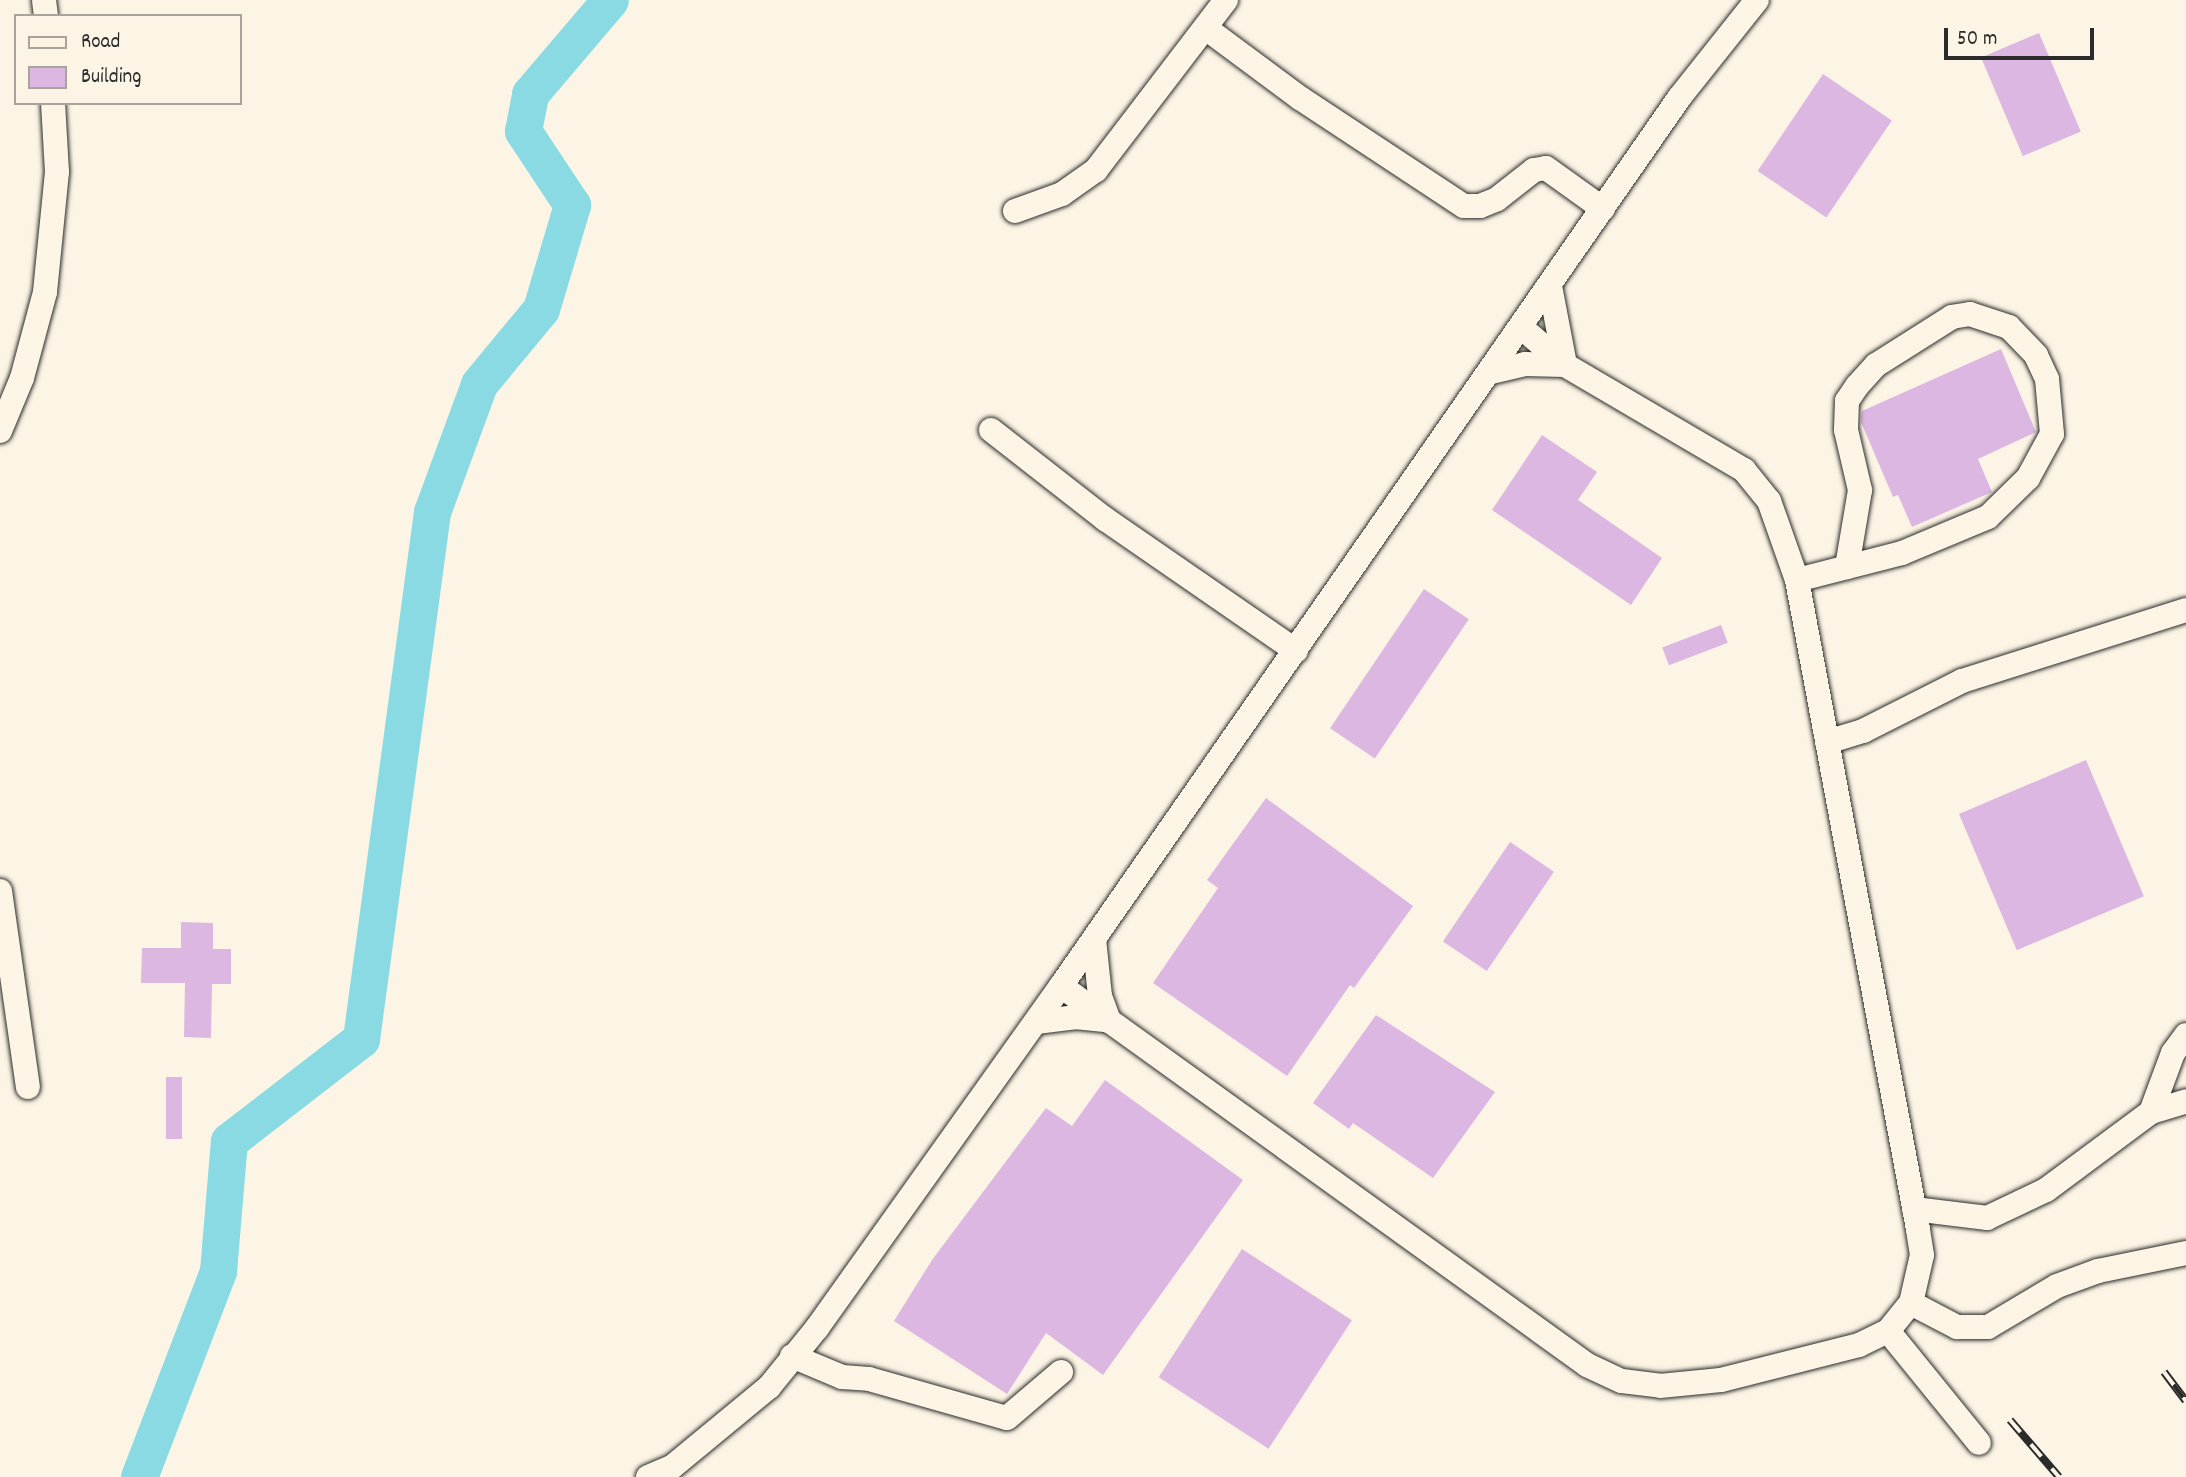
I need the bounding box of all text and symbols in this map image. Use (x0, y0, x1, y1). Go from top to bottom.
legend (14, 14, 242, 105)
scale bar (1948, 14, 2098, 58)
text: 50 m (1957, 25, 1997, 55)
text: Road (81, 28, 120, 58)
text: Building (81, 63, 141, 93)

